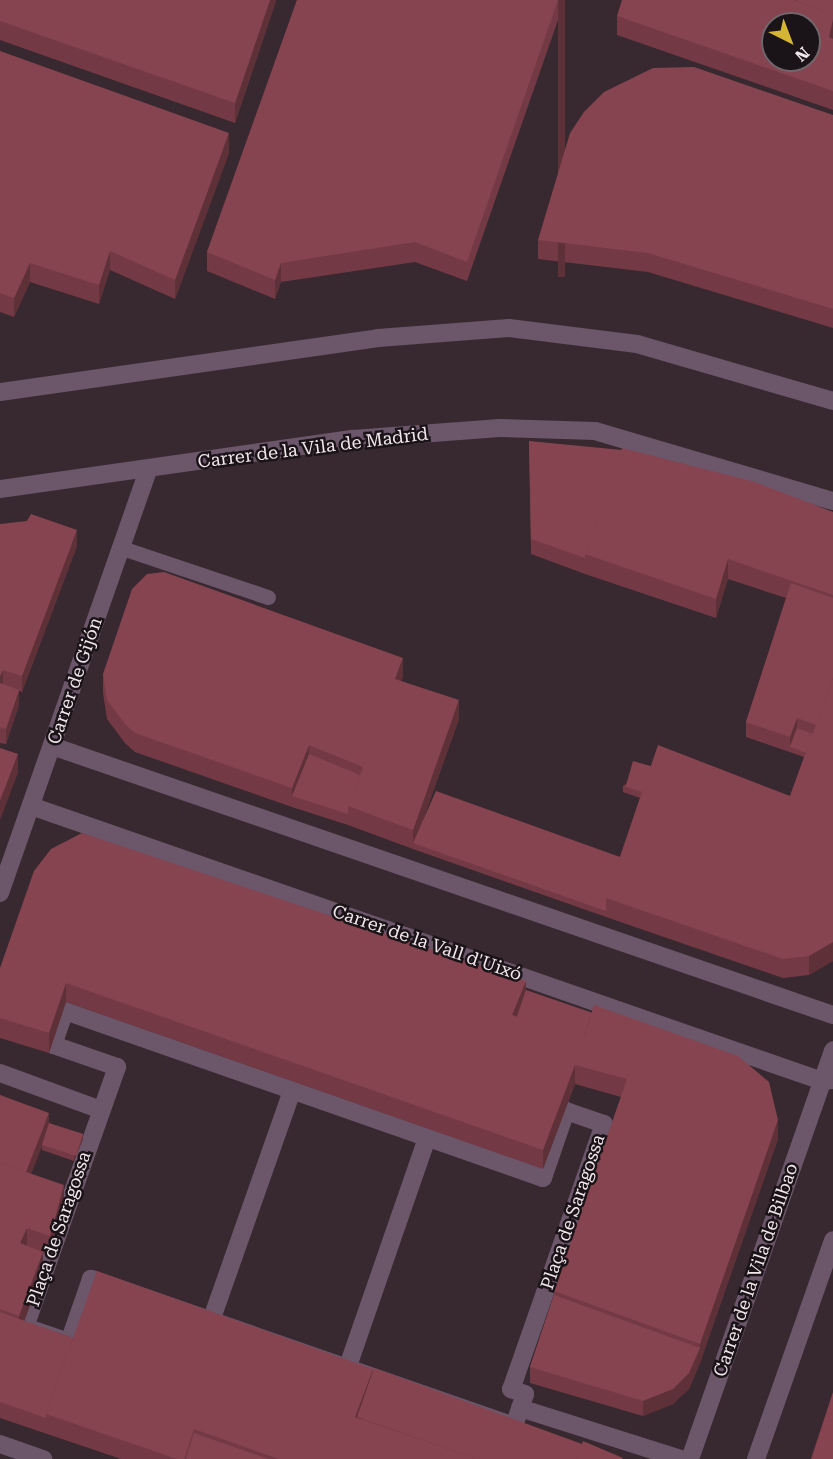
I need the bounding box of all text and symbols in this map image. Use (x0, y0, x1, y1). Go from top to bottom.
north arrow (761, 12, 821, 72)
text: N (791, 43, 813, 65)
street label: Carrer de la Vila de Madrid (197, 423, 429, 473)
street label: Carrer de Gijón (43, 615, 107, 747)
street label: Carrer de la Vall d'Uixó (329, 900, 525, 986)
street label: Plaça de Saragossa (536, 1132, 610, 1292)
street label: Plaça de Saragossa (22, 1149, 96, 1309)
street label: Carrer de la Vila de Bilbao (709, 1160, 803, 1380)

